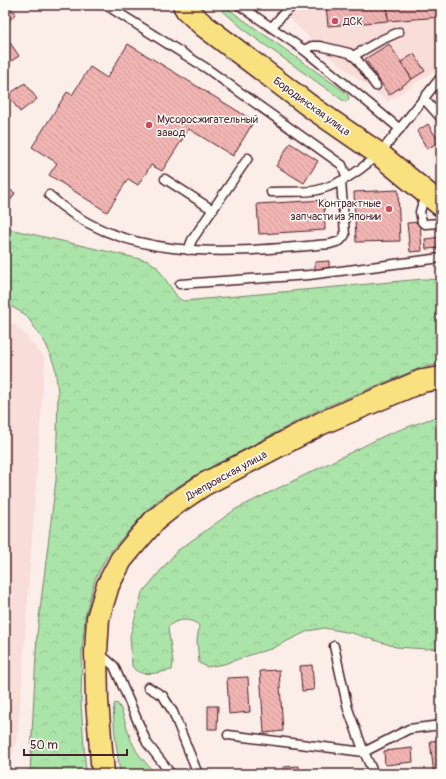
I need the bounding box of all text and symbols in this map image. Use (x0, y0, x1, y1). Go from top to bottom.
place label: ДСК (342, 15, 363, 28)
marker: ДСК (330, 16, 340, 26)
street label: Бородинская улица (271, 74, 353, 139)
place label: Мусоросжигательный завод (157, 113, 258, 139)
marker: Мусоросжигательный завод (144, 120, 154, 130)
place label: Контрактные запчасти из Японии (290, 197, 382, 223)
marker: Контрактные запчасти из Японии (384, 204, 394, 214)
street label: Днепровская улица (182, 448, 269, 504)
scale bar (24, 731, 127, 757)
text: 50 m (30, 738, 58, 753)

